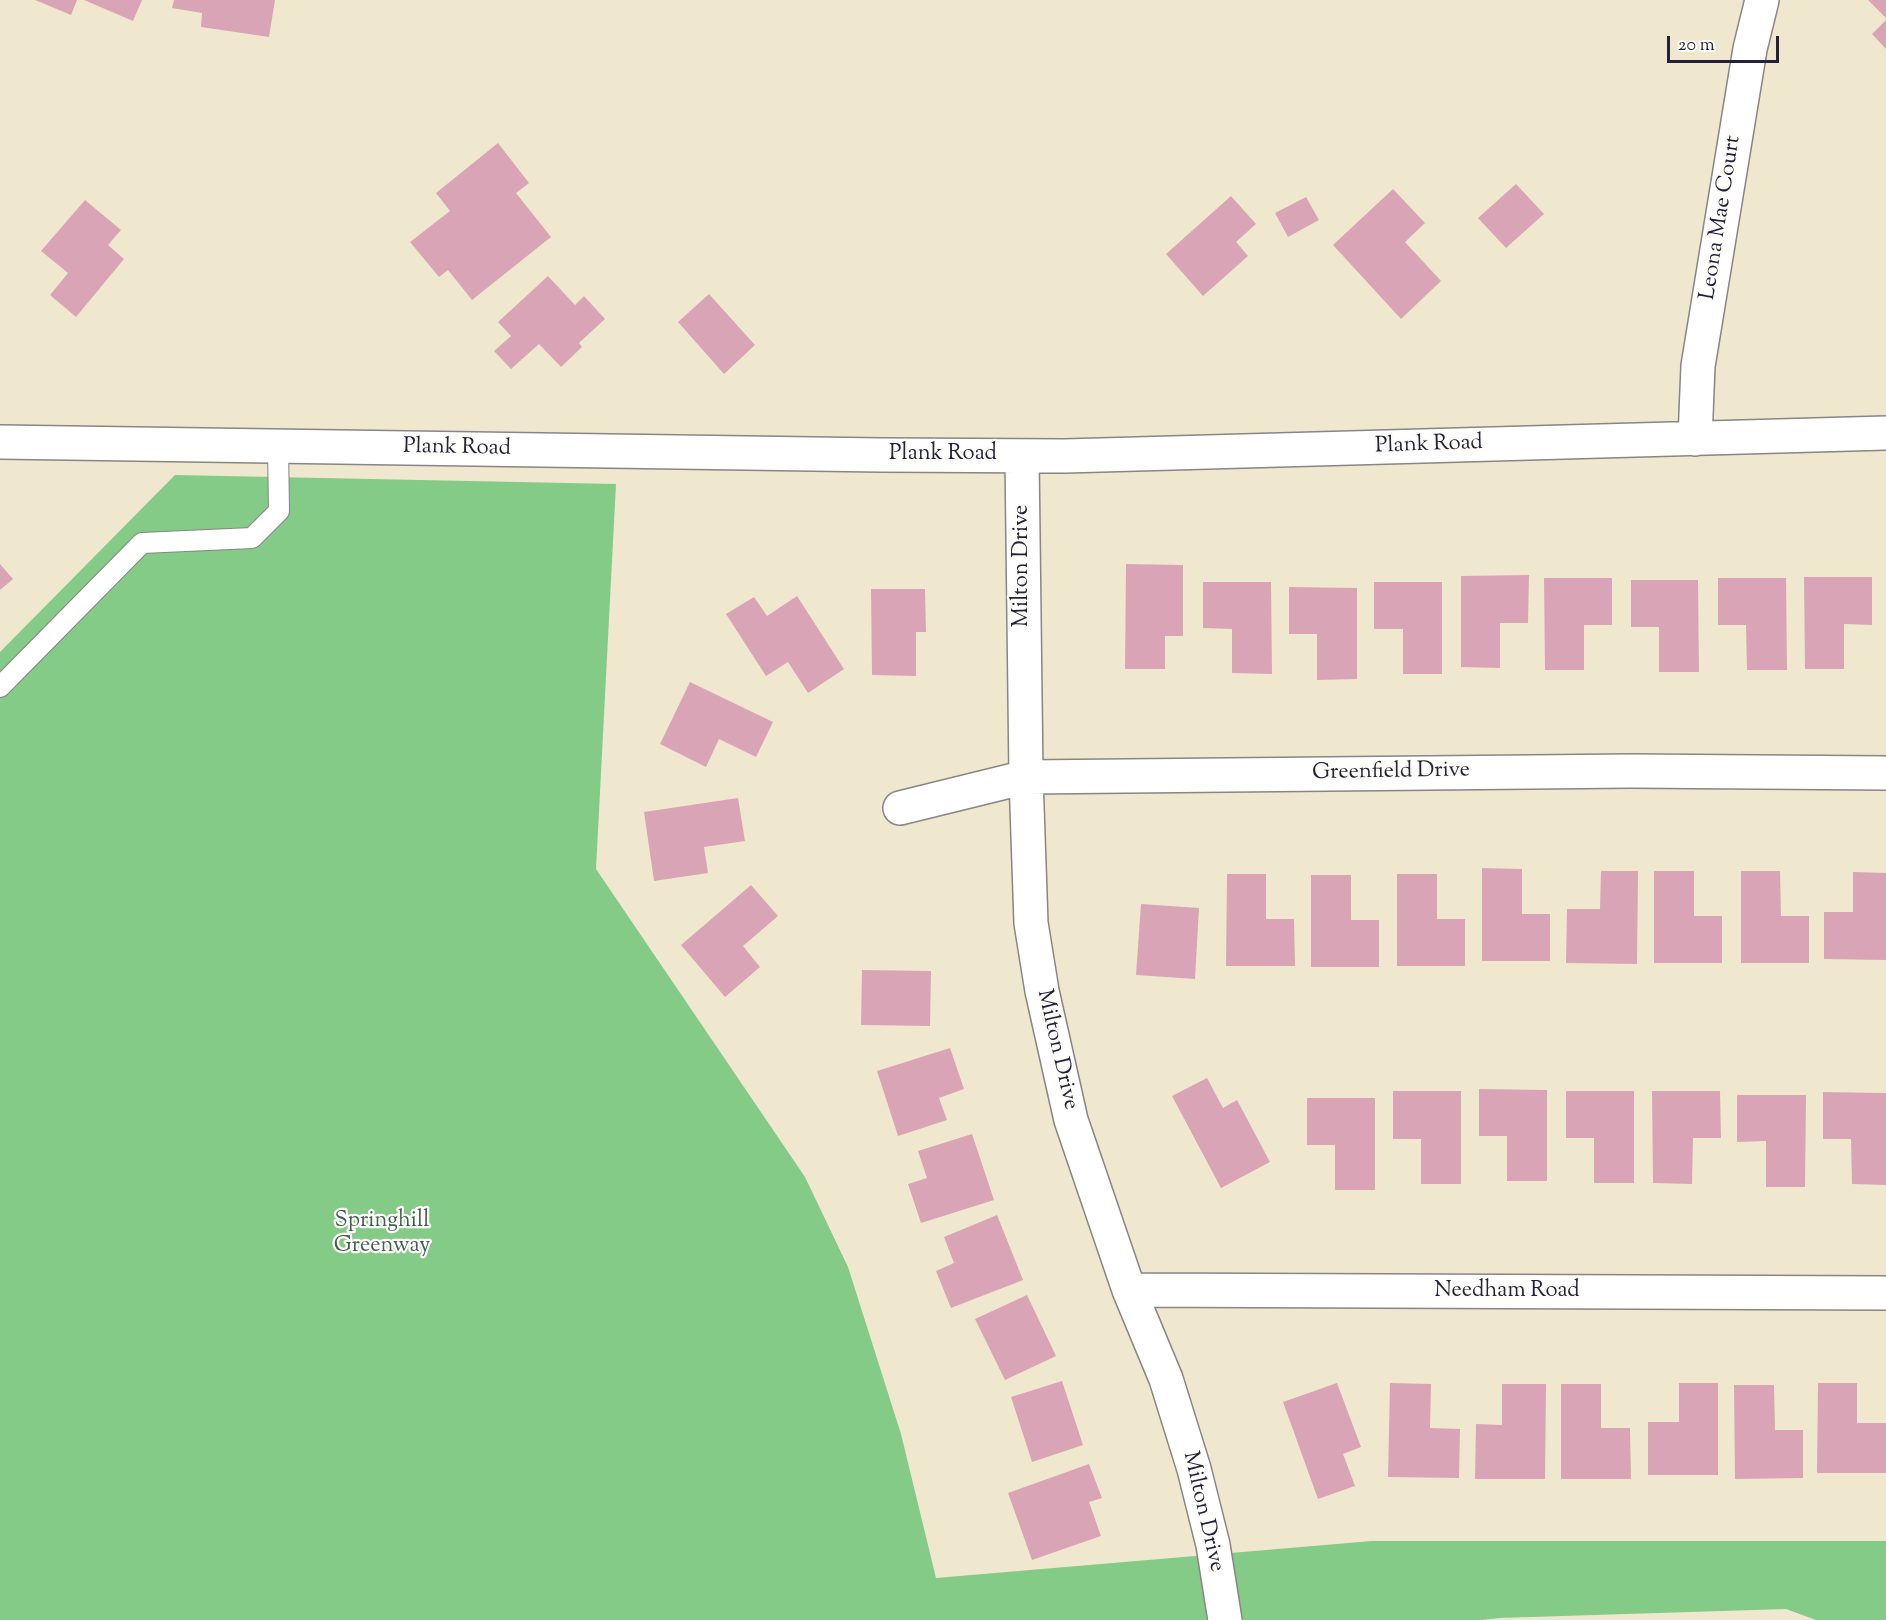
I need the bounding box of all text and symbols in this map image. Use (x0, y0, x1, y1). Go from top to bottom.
scale bar (1670, 24, 1782, 62)
text: 20 m (1678, 33, 1715, 59)
street label: Leona Mae Court (1696, 134, 1748, 302)
street label: Plank Road (1375, 431, 1483, 461)
street label: Plank Road (403, 435, 511, 463)
street label: Plank Road (889, 442, 997, 468)
street label: Milton Drive (1010, 505, 1036, 627)
street label: Greenfield Drive (1312, 758, 1470, 788)
street label: Milton Drive (1029, 987, 1083, 1113)
park label: Springhill Greenway (334, 1209, 430, 1260)
street label: Needham Road (1434, 1279, 1580, 1305)
street label: Milton Drive (1175, 1449, 1229, 1575)

